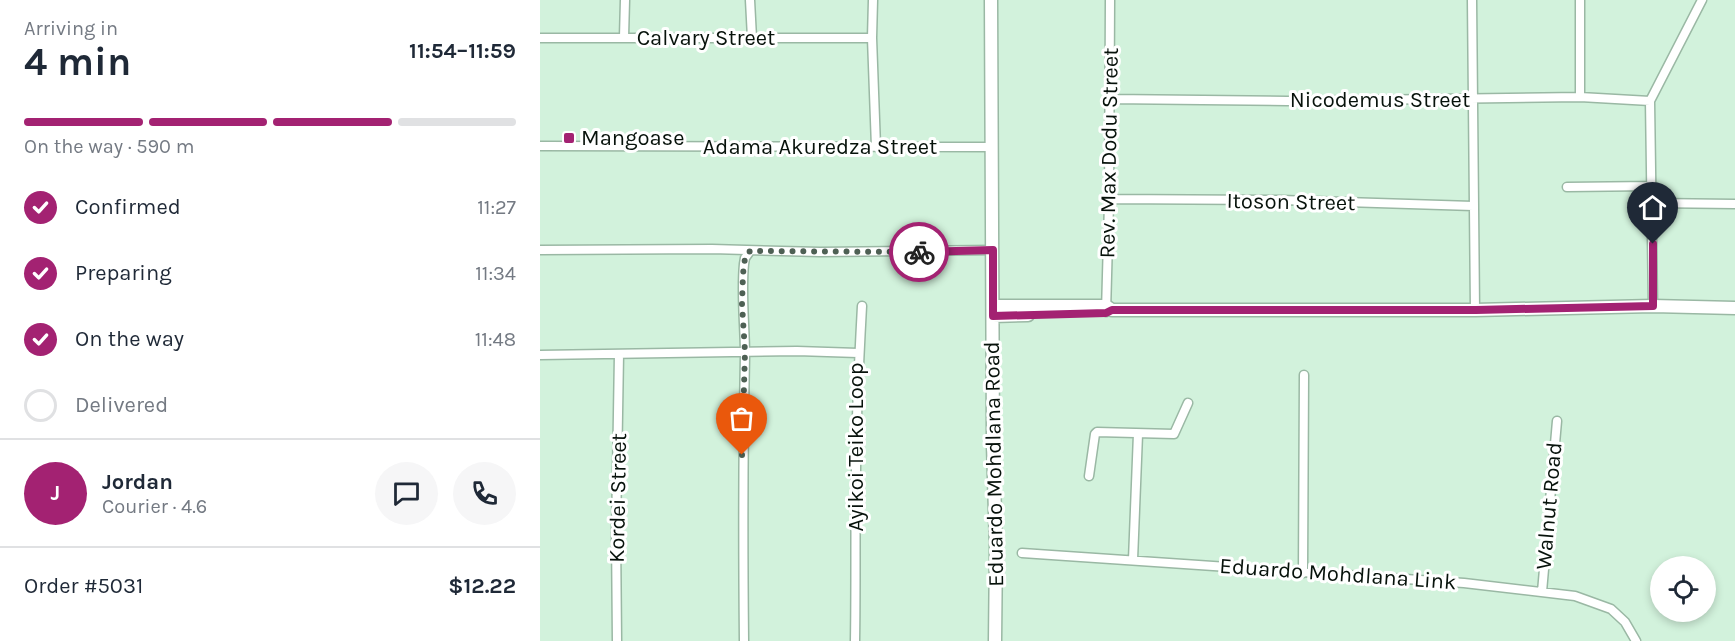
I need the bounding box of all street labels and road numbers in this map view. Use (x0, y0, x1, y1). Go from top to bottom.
street label: Calvary Street (637, 25, 775, 51)
street label: Rev. Max Dodu Street (1094, 47, 1124, 259)
street label: Nicodemus Street (1290, 87, 1470, 113)
street label: Adama Akuredza Street (703, 134, 937, 160)
street label: Itoson Street (1226, 188, 1356, 216)
street label: Eduardo Mohdlana Road (979, 341, 1009, 587)
street label: Ayikoi Teiko Loop (843, 362, 869, 532)
street label: Kordei Street (604, 433, 632, 563)
street label: Walnut Road (1530, 441, 1568, 571)
street label: Eduardo Mohdlana Link (1219, 553, 1457, 595)

